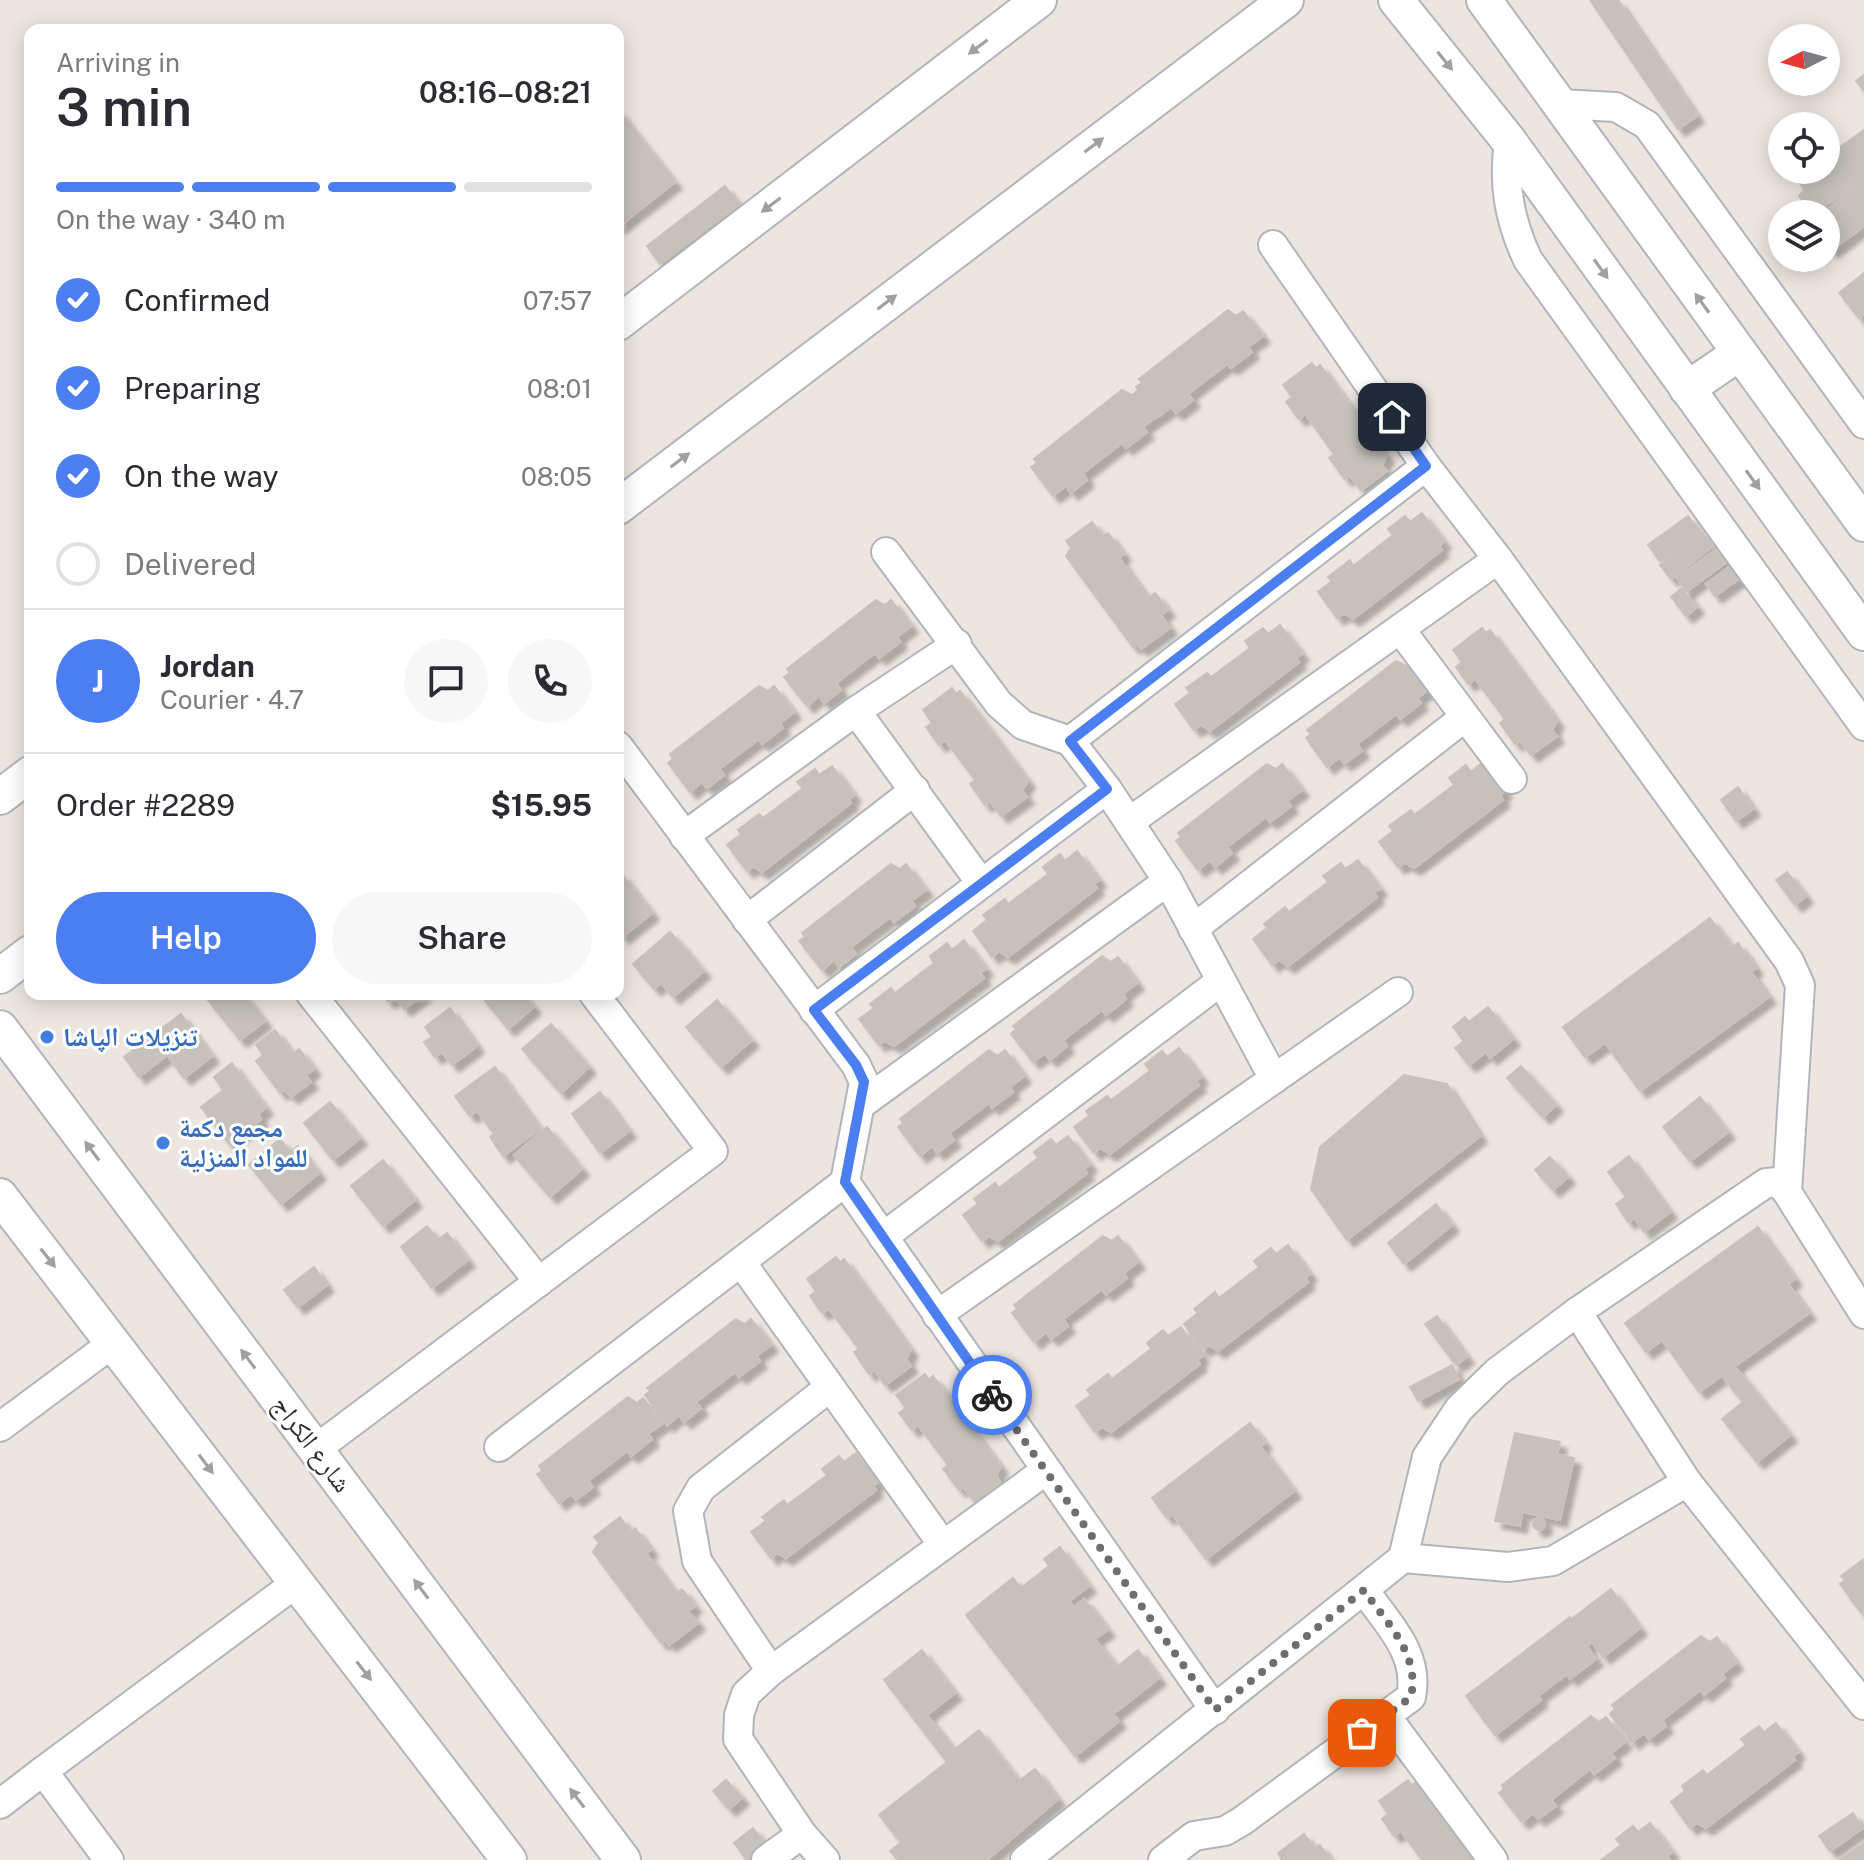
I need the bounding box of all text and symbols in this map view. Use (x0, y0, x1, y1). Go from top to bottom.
north arrow (1768, 24, 1840, 96)
map controls (1768, 24, 1840, 272)
one-way arrow (967, 39, 988, 55)
text: Arriving in (56, 47, 180, 78)
one-way arrow (1436, 51, 1453, 71)
text: 08:16–08:21 (419, 74, 592, 110)
text: 3 min (56, 77, 192, 138)
button: locate (1768, 112, 1840, 184)
one-way arrow (1084, 138, 1105, 154)
one-way arrow (761, 197, 781, 213)
button: layers (1768, 200, 1840, 272)
text: On the way · 340 m (56, 204, 286, 235)
one-way arrow (1593, 258, 1609, 280)
icon: check (56, 278, 100, 322)
text: Confirmed (124, 282, 270, 318)
text: 07:57 (523, 285, 592, 316)
one-way arrow (1694, 292, 1710, 314)
one-way arrow (877, 295, 897, 311)
icon: check (56, 366, 100, 410)
text: Preparing (124, 370, 261, 406)
text: 08:01 (527, 373, 592, 404)
pin (1358, 383, 1426, 451)
icon: home (1370, 395, 1414, 439)
one-way arrow (670, 452, 690, 468)
icon: check (56, 454, 100, 498)
text: On the way (124, 458, 278, 494)
text: 08:05 (521, 461, 592, 492)
one-way arrow (1745, 469, 1761, 491)
text: Delivered (124, 546, 256, 582)
button: chat (404, 639, 488, 723)
button: phone (508, 639, 592, 723)
text: Jordan (160, 648, 255, 684)
text: J (92, 663, 104, 699)
text: Courier · 4.7 (160, 684, 304, 715)
text: Order #2289 (56, 787, 235, 823)
text: $15.95 (490, 787, 592, 823)
button: Help (56, 892, 316, 984)
button: Share (332, 892, 592, 984)
place label: تنزيلات الپاشا (63, 1021, 198, 1053)
marker: تنزيلات الپاشا (38, 1028, 56, 1046)
place label: مجمع دكمة للمواد المنزلية (179, 1112, 308, 1173)
marker: مجمع دكمة للمواد المنزلية (154, 1134, 172, 1152)
one-way arrow (84, 1140, 100, 1162)
one-way arrow (39, 1248, 55, 1268)
one-way arrow (240, 1348, 256, 1370)
courier (952, 1355, 1032, 1435)
icon: bike (970, 1373, 1014, 1417)
street label: شارع الكراج (265, 1389, 359, 1499)
one-way arrow (197, 1454, 213, 1475)
one-way arrow (413, 1579, 429, 1600)
one-way arrow (355, 1661, 371, 1681)
pin (1328, 1699, 1396, 1767)
icon: bag (1340, 1711, 1384, 1755)
one-way arrow (569, 1787, 585, 1808)

